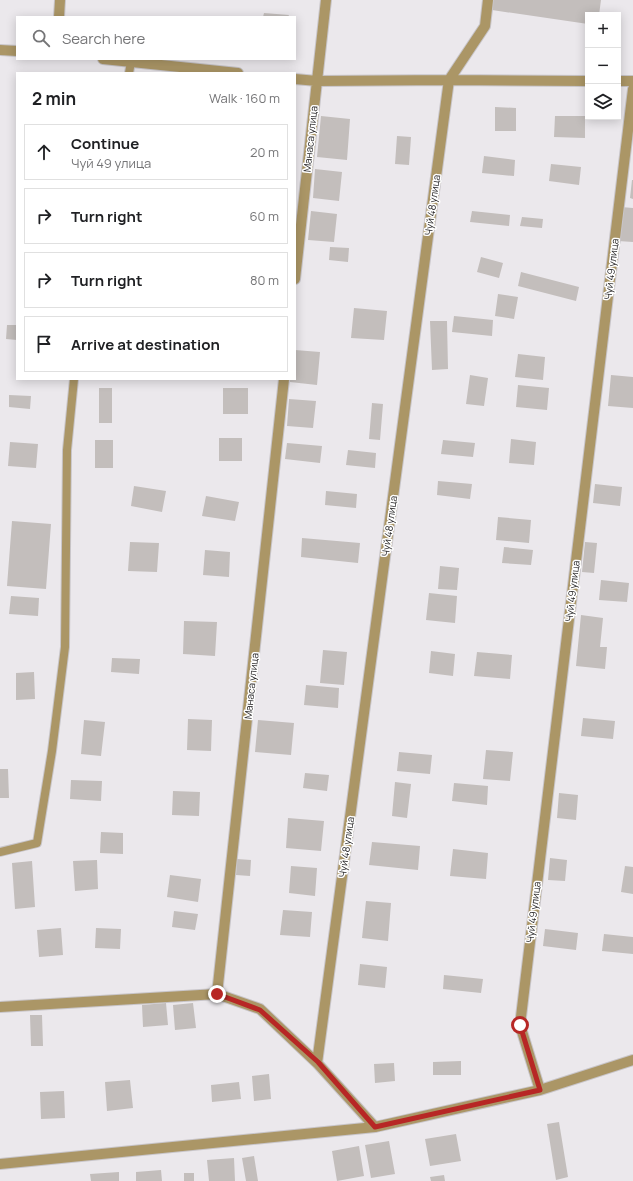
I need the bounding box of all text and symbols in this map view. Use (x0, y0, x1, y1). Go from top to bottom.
map controls (585, 12, 621, 120)
button: + (585, 12, 621, 48)
search box (16, 16, 296, 60)
icon: search (30, 27, 52, 49)
text: Search here (62, 28, 145, 49)
button: − (585, 48, 621, 84)
button: layers (585, 84, 621, 120)
text: 2 min (32, 87, 76, 110)
text: Walk · 160 m (209, 89, 280, 107)
street label: Манаса улица (300, 105, 320, 173)
text: Continue (71, 133, 139, 154)
icon: ahead (33, 141, 55, 163)
text: 20 m (250, 143, 279, 161)
text: Чуй 49 улица (71, 154, 151, 172)
street label: Чуй 48 улица (421, 174, 443, 236)
icon: right (33, 205, 55, 227)
text: Turn right (71, 206, 142, 227)
text: 60 m (249, 207, 279, 225)
street label: Чуй 49 улица (600, 238, 622, 300)
icon: right (33, 269, 55, 291)
text: Turn right (71, 270, 142, 291)
text: 80 m (250, 271, 279, 289)
icon: arrive (33, 333, 55, 355)
text: Arrive at destination (71, 334, 220, 355)
street label: Чуй 48 улица (378, 495, 400, 557)
street label: Чуй 49 улица (561, 560, 583, 622)
street label: Манаса улица (241, 652, 261, 720)
street label: Чуй 48 улица (335, 816, 357, 878)
street label: Чуй 49 улица (522, 881, 544, 943)
route end (208, 985, 226, 1003)
route start (511, 1016, 529, 1034)

